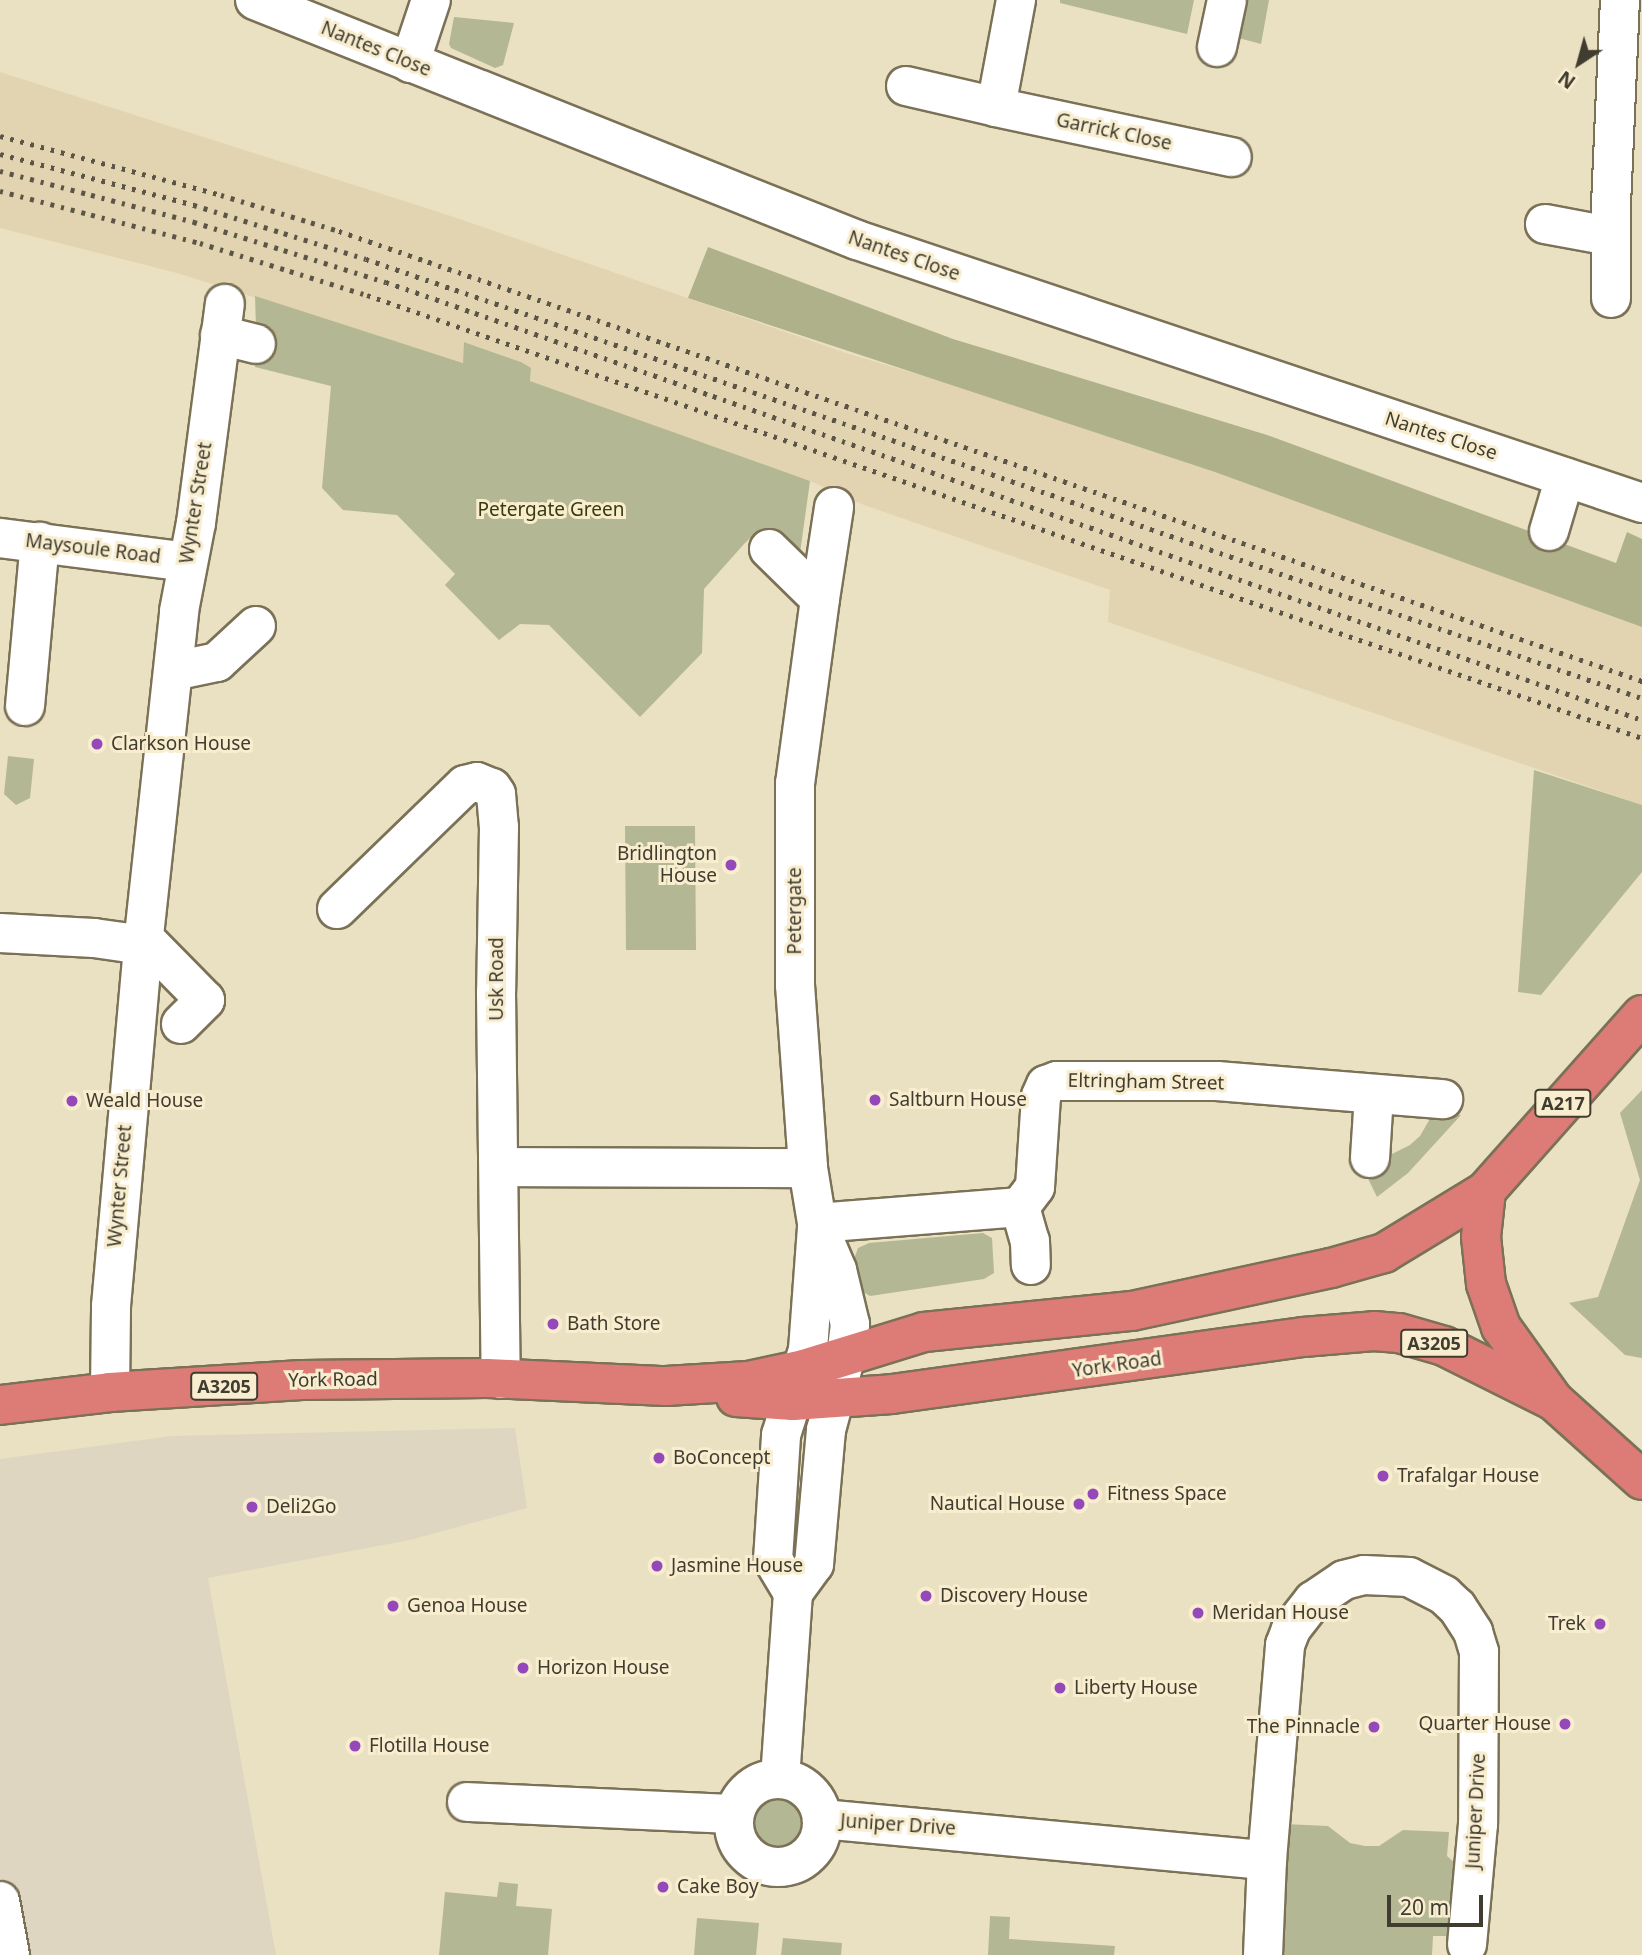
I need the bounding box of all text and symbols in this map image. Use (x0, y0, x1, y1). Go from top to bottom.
street label: Nantes Close (318, 17, 434, 81)
north arrow (1544, 28, 1614, 98)
text: N (1553, 65, 1581, 95)
street label: Garrick Close (1054, 109, 1174, 155)
street label: Nantes Close (845, 226, 963, 286)
street label: Nantes Close (1382, 407, 1500, 465)
street label: Wynter Street (175, 441, 217, 565)
park label: Petergate Green (478, 499, 624, 521)
street label: Maysoule Road (24, 529, 162, 569)
place label: Clarkson House (111, 733, 251, 755)
marker: Clarkson House (89, 736, 105, 752)
place label: Bridlington House (617, 843, 717, 887)
marker: Bridlington House (723, 857, 739, 873)
street label: Petergate (784, 867, 806, 955)
street label: Usk Road (486, 937, 508, 1021)
street label: Eltringham Street (1067, 1069, 1225, 1095)
road number: A217 (1533, 1088, 1593, 1118)
place label: Saltburn House (889, 1089, 1027, 1111)
place label: Weald House (86, 1090, 203, 1112)
marker: Saltburn House (867, 1092, 883, 1108)
marker: Weald House (64, 1093, 80, 1109)
street label: Wynter Street (103, 1124, 137, 1248)
place label: Bath Store (567, 1313, 661, 1335)
marker: Bath Store (545, 1316, 561, 1332)
road number: A3205 (1399, 1328, 1469, 1358)
street label: York Road (1071, 1347, 1163, 1383)
street label: York Road (288, 1368, 378, 1392)
road number: A3205 (189, 1372, 259, 1400)
place label: BoConcept (673, 1447, 770, 1469)
marker: BoConcept (651, 1450, 667, 1466)
place label: Trafalgar House (1397, 1465, 1539, 1487)
marker: Trafalgar House (1375, 1468, 1391, 1484)
place label: Fitness Space (1107, 1483, 1227, 1505)
marker: Fitness Space (1085, 1486, 1101, 1502)
place label: Nautical House (930, 1493, 1065, 1515)
place label: Deli2Go (266, 1496, 337, 1518)
marker: Nautical House (1071, 1496, 1087, 1512)
marker: Deli2Go (244, 1499, 260, 1515)
place label: Jasmine House (671, 1555, 803, 1577)
marker: Jasmine House (649, 1558, 665, 1574)
place label: Discovery House (940, 1585, 1088, 1607)
marker: Discovery House (918, 1588, 934, 1604)
place label: Genoa House (407, 1595, 528, 1617)
marker: Genoa House (385, 1598, 401, 1614)
place label: Meridan House (1212, 1602, 1349, 1624)
marker: Meridan House (1190, 1605, 1206, 1621)
place label: Trek (1548, 1613, 1586, 1635)
marker: Trek (1592, 1616, 1608, 1632)
place label: Horizon House (537, 1657, 670, 1679)
marker: Horizon House (515, 1660, 531, 1676)
place label: Liberty House (1074, 1677, 1198, 1699)
marker: Liberty House (1052, 1680, 1068, 1696)
place label: Quarter House (1418, 1713, 1551, 1735)
place label: The Pinnacle (1247, 1716, 1360, 1738)
marker: Quarter House (1557, 1716, 1573, 1732)
marker: The Pinnacle (1366, 1719, 1382, 1735)
place label: Flotilla House (369, 1735, 490, 1757)
marker: Flotilla House (347, 1738, 363, 1754)
street label: Juniper Drive (1462, 1753, 1490, 1869)
street label: Juniper Drive (839, 1810, 957, 1840)
place label: Cake Boy (677, 1876, 759, 1898)
marker: Cake Boy (655, 1879, 671, 1895)
scale bar (1390, 1882, 1486, 1926)
text: 20 m (1400, 1893, 1449, 1921)

